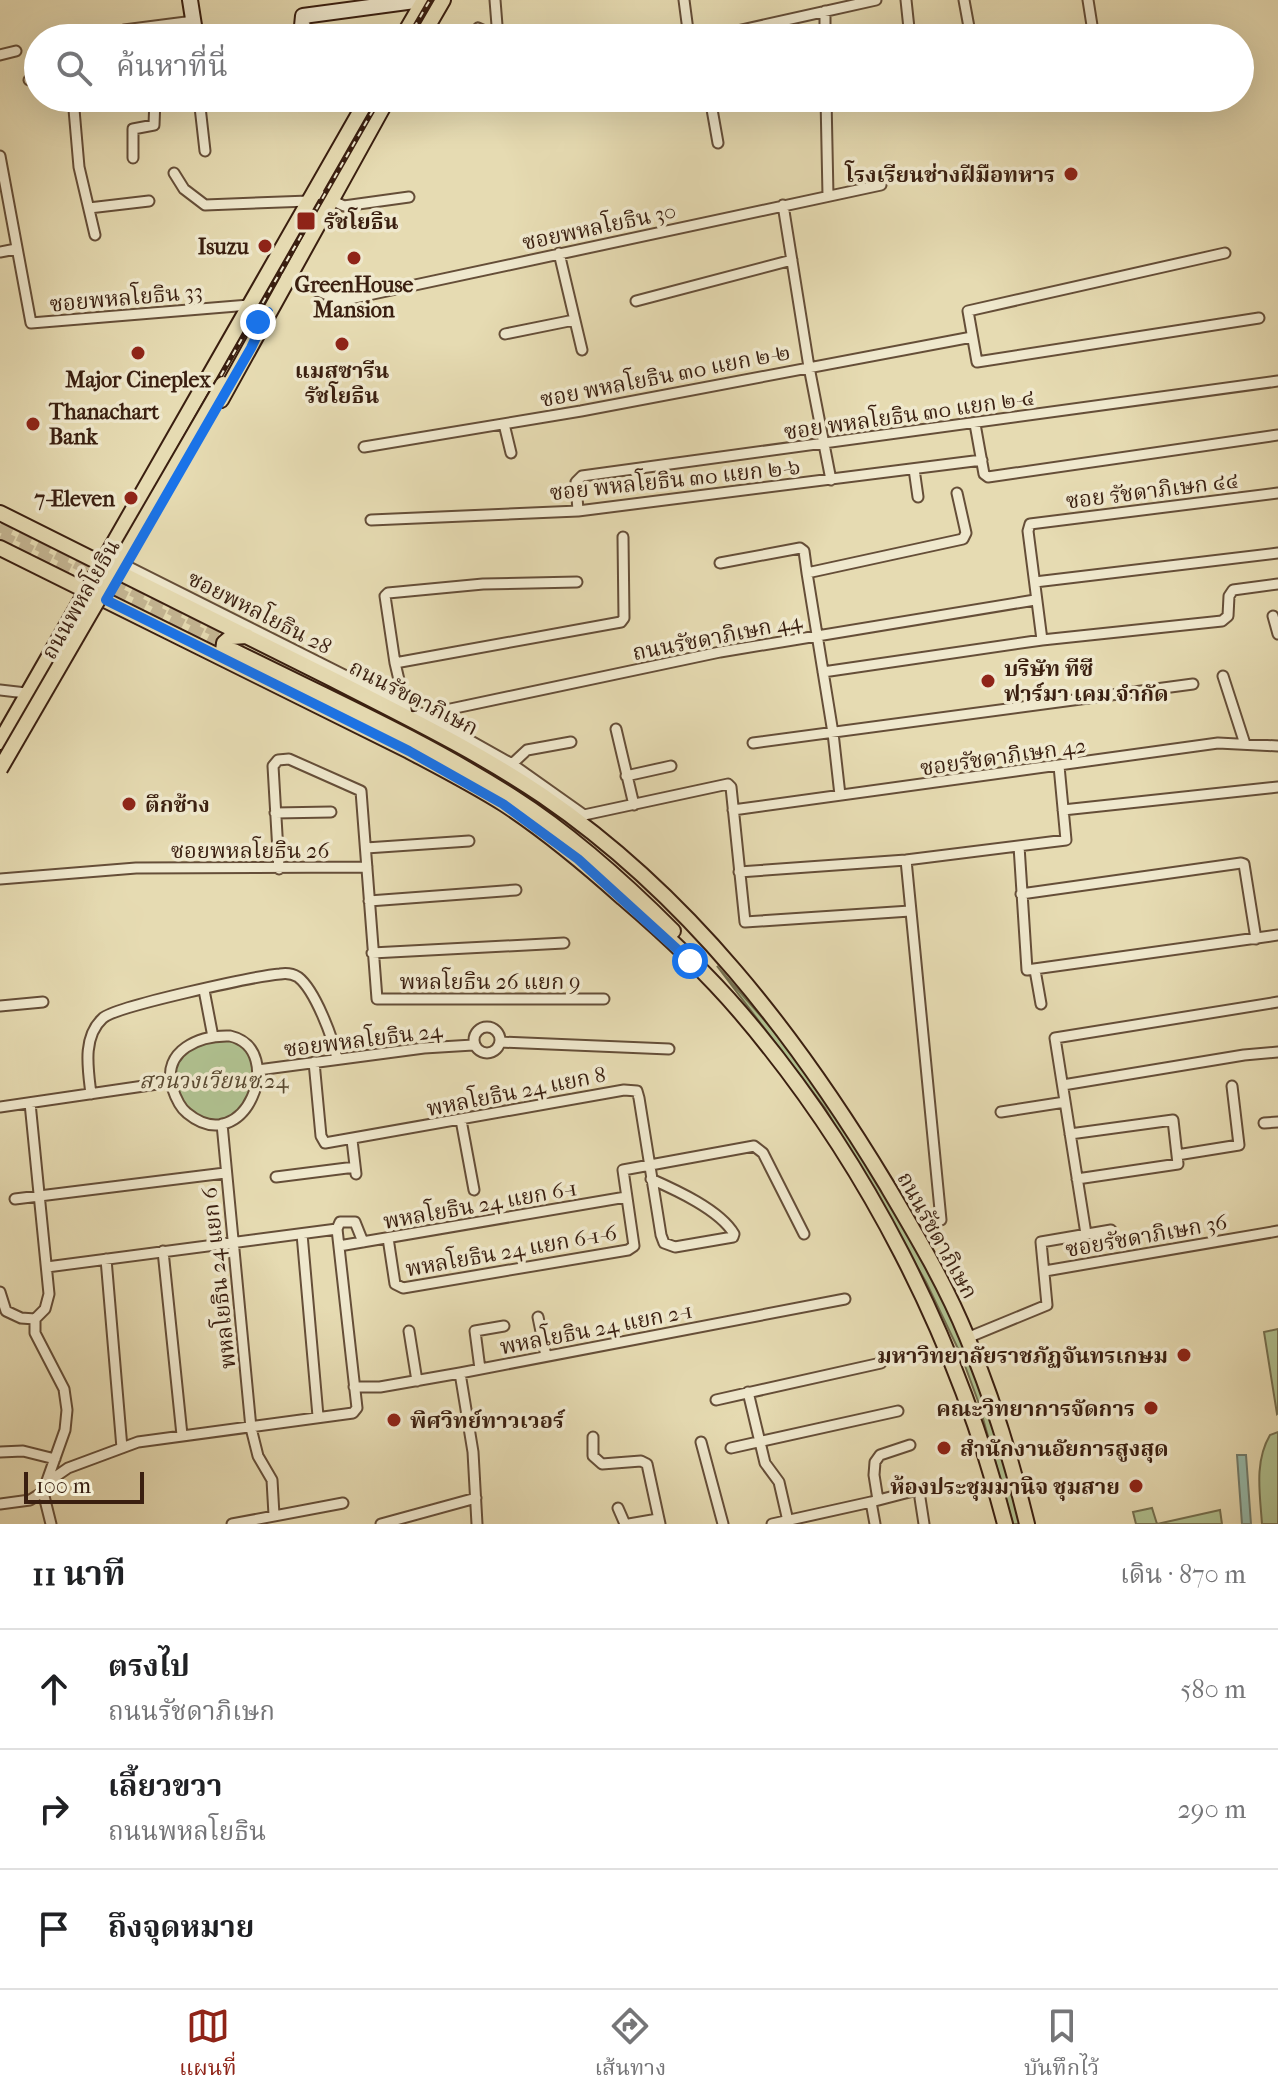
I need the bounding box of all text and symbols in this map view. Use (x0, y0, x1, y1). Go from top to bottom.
search box (24, 24, 1254, 112)
icon: search (52, 46, 96, 90)
text: ค้นหาที่นี่ (116, 49, 228, 84)
place label: โรงเรียนช่างฝีมือทหาร (844, 160, 1055, 188)
marker: โรงเรียนช่างฝีมือทหาร (1062, 165, 1080, 183)
street label: ซอยพหลโยธิน 30 (520, 196, 678, 256)
place label: รัชโยธิน (324, 207, 399, 235)
marker: รัชโยธิน (295, 210, 317, 232)
place label: Isuzu (198, 234, 250, 260)
marker: Isuzu (256, 237, 274, 255)
marker: GreenHouse Mansion (345, 249, 363, 267)
place label: GreenHouse Mansion (295, 272, 414, 323)
street label: ซอยพหลโยธิน 33 (48, 276, 204, 318)
route end (240, 304, 276, 340)
marker: แมสซารีน รัชโยธิน (333, 335, 351, 353)
street label: ซอย พหลโยธิน ๓๐ แยก ๒-๒ (538, 337, 792, 413)
marker: Major Cineplex (129, 344, 147, 362)
place label: แมสซารีน รัชโยธิน (295, 358, 390, 409)
place label: Major Cineplex (64, 367, 211, 393)
street label: ซอย พหลโยธิน ๓๐ แยก ๒-๔ (782, 383, 1036, 445)
place label: Thanachart Bank (48, 399, 160, 450)
marker: Thanachart Bank (24, 415, 42, 433)
street label: ซอย พหลโยธิน ๓๐ แยก ๒-๖ (548, 452, 802, 506)
street label: ซอย รัชดาภิเษก ๔๔ (1064, 468, 1240, 514)
place label: 7-Eleven (33, 486, 115, 512)
marker: 7-Eleven (122, 489, 140, 507)
street label: ถนนพหลโยธิน (34, 534, 126, 664)
street label: ซอยพหลโยธิน 28 (183, 564, 337, 660)
street label: ถนนรัชดาภิเษก 44 (630, 608, 805, 666)
street label: ถนนรัชดาภิเษก (345, 654, 482, 742)
place label: บริษัท ทีซี ฟาร์มา เคม จำกัด (1004, 656, 1169, 707)
marker: บริษัท ทีซี ฟาร์มา เคม จำกัด (979, 672, 997, 690)
street label: ซอยรัชดาภิเษก 42 (919, 732, 1088, 781)
place label: ตึกช้าง (145, 792, 210, 818)
marker: ตึกช้าง (120, 795, 138, 813)
street label: ซอยพหลโยธิน 26 (171, 836, 329, 864)
route start (672, 943, 708, 979)
street label: พหลโยธิน 26 แยก 9 (399, 967, 581, 995)
street label: ซอยพหลโยธิน 24 (282, 1015, 445, 1063)
street label: พหลโยธิน 24 แยก 8 (424, 1060, 608, 1122)
park label: สวนวงเวียนซ.24 (139, 1068, 290, 1094)
street label: ถนนรัชดาภิเษก (891, 1167, 983, 1304)
street label: พหลโยธิน 24 แยก 6-1 (381, 1173, 579, 1235)
street label: พหลโยธิน 24 แยก 6 (195, 1186, 241, 1370)
street label: ซอยรัชดาภิเษก 36 (1063, 1209, 1229, 1263)
street label: พหลโยธิน 24 แยก 6-1-6 (403, 1218, 619, 1282)
street label: พหลโยธิน 24 แยก 2-1 (497, 1296, 695, 1360)
place label: มหาวิทยาลัยราชภัฏจันทรเกษม (877, 1343, 1168, 1369)
marker: มหาวิทยาลัยราชภัฏจันทรเกษม (1175, 1346, 1193, 1364)
place label: คณะวิทยาการจัดการ (936, 1396, 1135, 1422)
marker: คณะวิทยาการจัดการ (1142, 1399, 1160, 1417)
place label: พิศวิทย์ทาวเวอร์ (410, 1408, 566, 1434)
marker: พิศวิทย์ทาวเวอร์ (385, 1411, 403, 1429)
place label: สำนักงานอัยการสูงสุด (960, 1436, 1169, 1463)
marker: สำนักงานอัยการสูงสุด (935, 1439, 953, 1457)
scale bar (24, 1468, 144, 1504)
text: 100 m (36, 1473, 91, 1499)
place label: ห้องประชุมมานิจ ชุมสาย (890, 1474, 1120, 1501)
marker: ห้องประชุมมานิจ ชุมสาย (1127, 1477, 1145, 1495)
text: 11 นาที (32, 1554, 126, 1594)
text: เดิน · 870 m (1120, 1559, 1246, 1590)
text: ตรงไป (108, 1649, 190, 1684)
icon: ahead (32, 1667, 76, 1711)
text: 580 m (1180, 1674, 1246, 1705)
text: ถนนรัชดาภิเษก (108, 1696, 275, 1727)
text: เลี้ยวขวา (108, 1769, 222, 1804)
icon: right (32, 1787, 76, 1831)
text: 290 m (1177, 1794, 1246, 1825)
text: ถนนพหลโยธิน (108, 1816, 266, 1847)
icon: arrive (32, 1907, 76, 1951)
text: ถึงจุดหมาย (108, 1910, 254, 1945)
tab: แผนที่ (179, 2004, 237, 2087)
tab: เส้นทาง (595, 2004, 666, 2087)
tab: บันทึกไว้ (1024, 2004, 1099, 2087)

